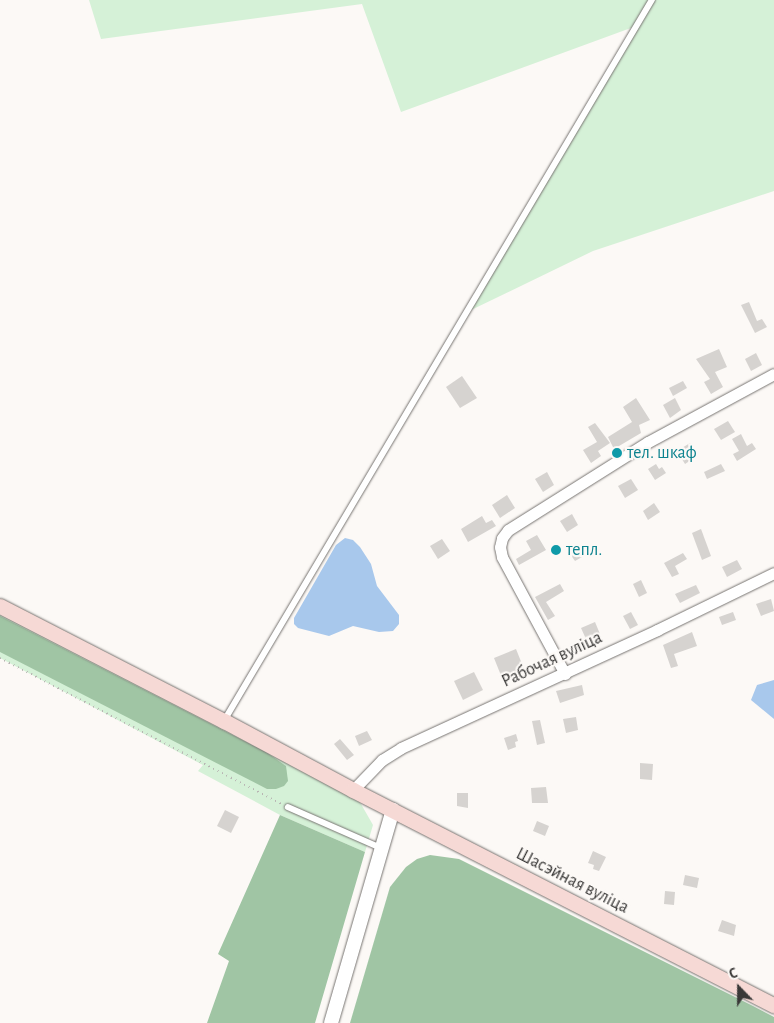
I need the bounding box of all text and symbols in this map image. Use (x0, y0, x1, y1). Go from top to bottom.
place label: тел. шкаф (627, 442, 697, 464)
marker: тел. шкаф (611, 447, 623, 459)
place label: тепл. (566, 539, 602, 561)
marker: тепл. (550, 544, 562, 556)
street label: Рабочая вуліца (498, 627, 606, 693)
street label: Шасэйная вуліца (512, 843, 632, 919)
north arrow (714, 963, 764, 1013)
text: С (727, 966, 740, 982)

